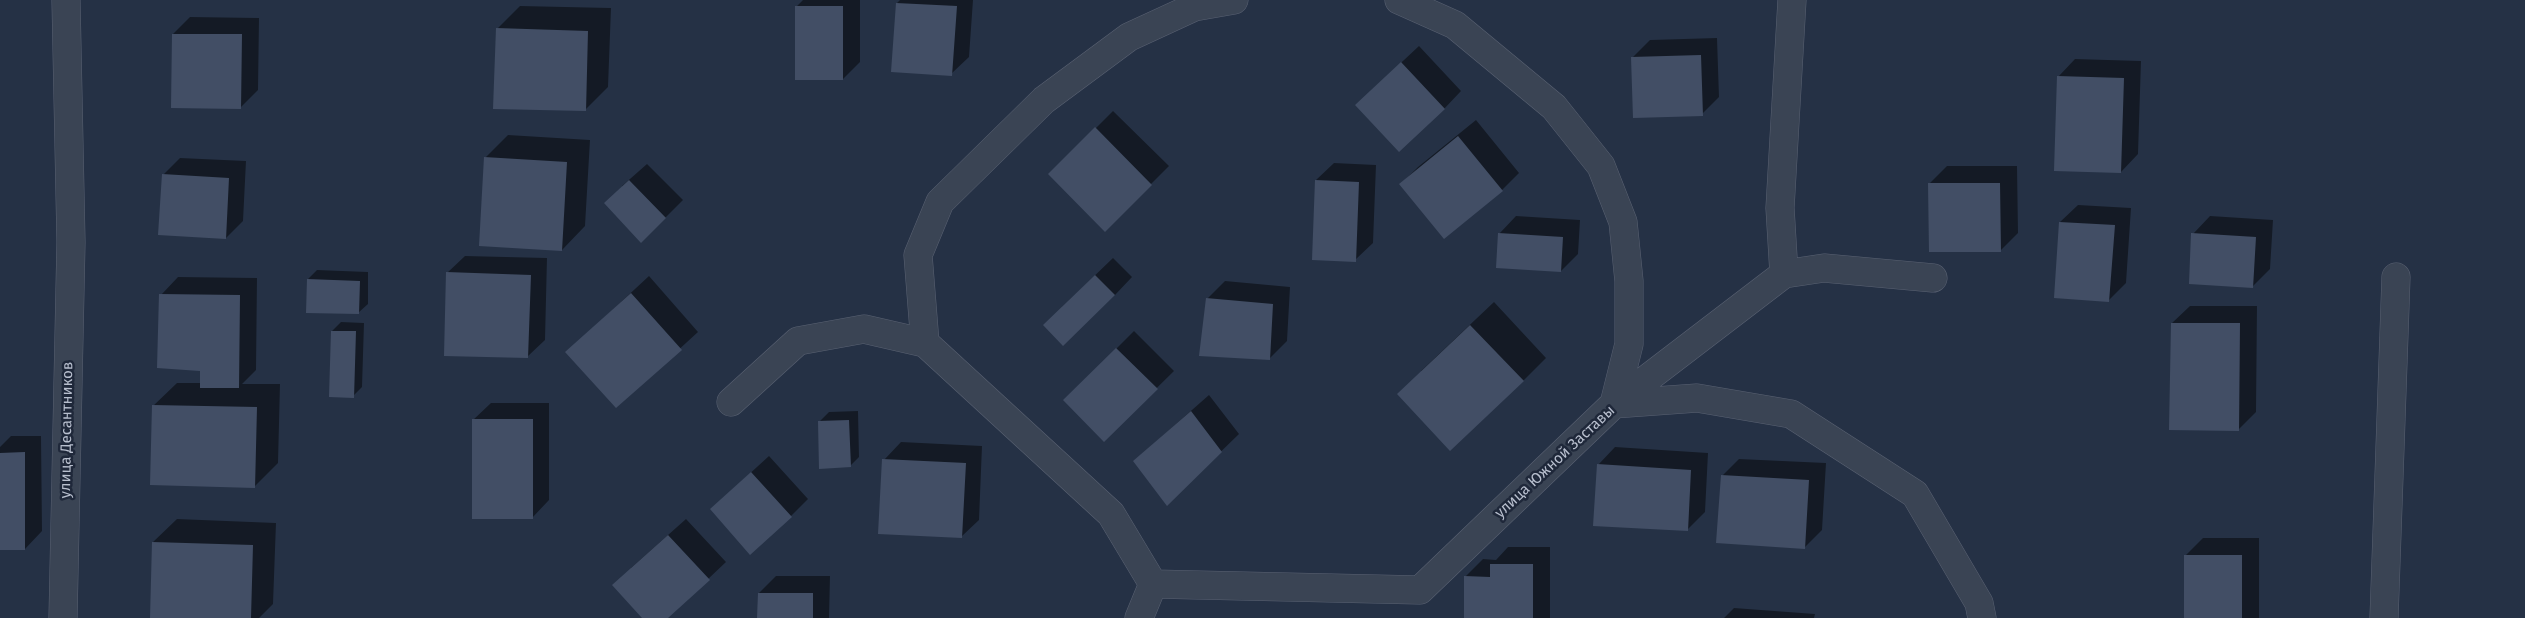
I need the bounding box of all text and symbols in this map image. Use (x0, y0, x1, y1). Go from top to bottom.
street label: улица Десантников (57, 361, 77, 499)
street label: улица Южной Заставы (1491, 402, 1619, 522)

